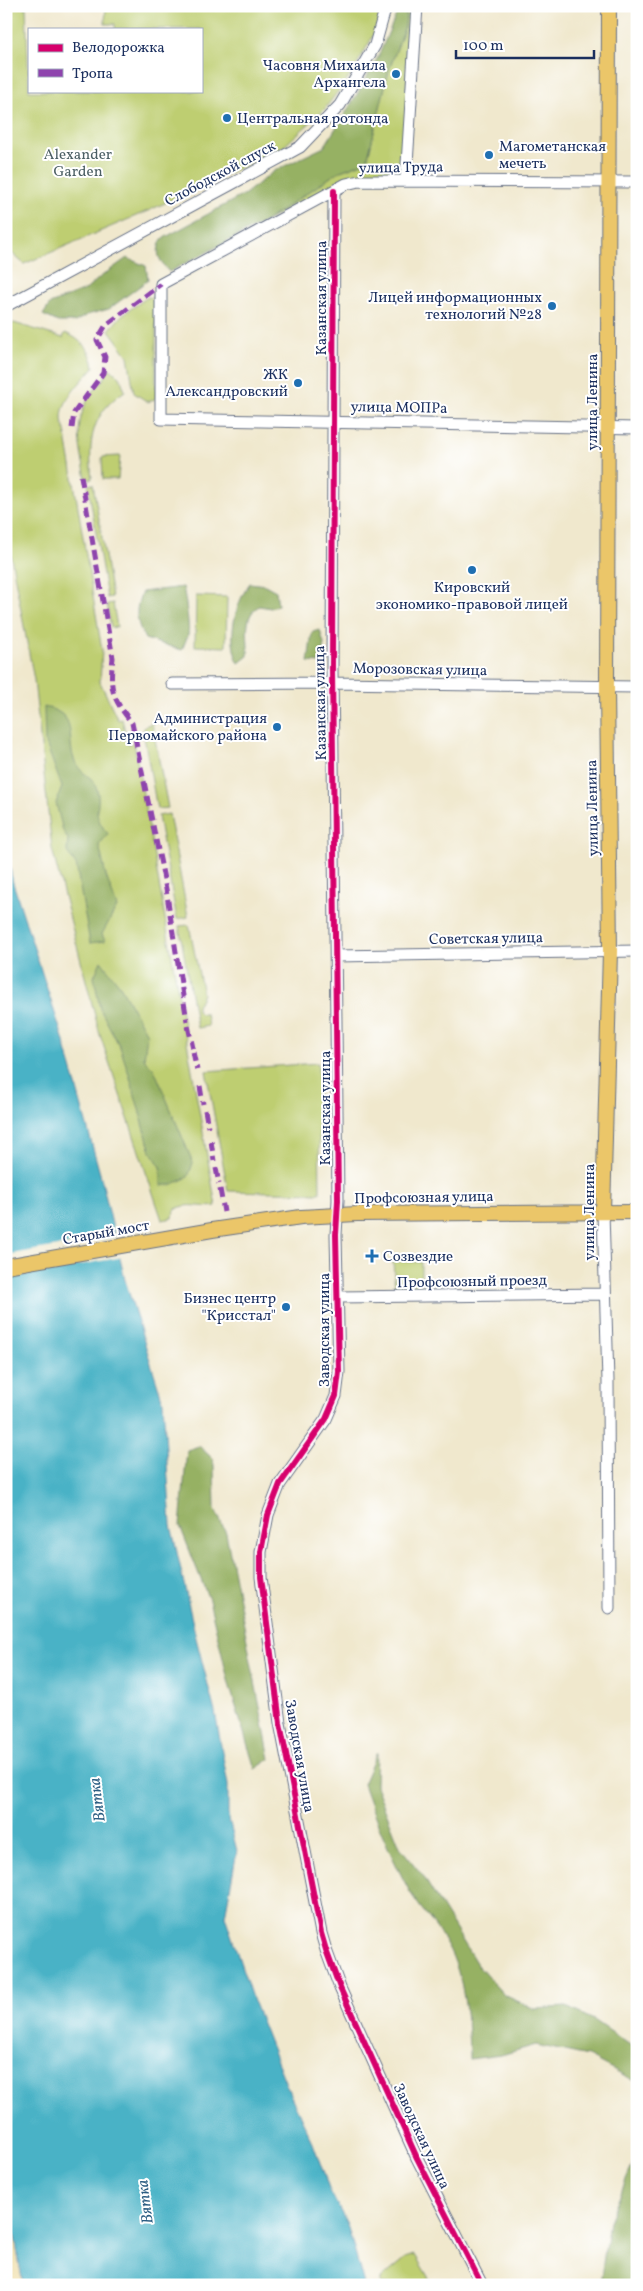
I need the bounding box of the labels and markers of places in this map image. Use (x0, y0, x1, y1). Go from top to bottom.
place label: Часовня Михаила Архангела (263, 56, 386, 94)
marker: Часовня Михаила Архангела (390, 68, 402, 80)
place label: Центральная ротонда (237, 109, 389, 130)
marker: Центральная ротонда (221, 112, 233, 124)
place label: Магометанская мечеть (499, 137, 606, 175)
marker: Магометанская мечеть (483, 149, 495, 161)
place label: Лицей информационных технологий №28 (368, 288, 542, 326)
marker: Лицей информационных технологий №28 (546, 300, 558, 312)
place label: ЖК Александровский (165, 365, 288, 403)
marker: ЖК Александровский (292, 377, 304, 389)
marker: Кировский экономико-правовой лицей (466, 564, 478, 576)
place label: Кировский экономико-правовой лицей (376, 578, 568, 616)
place label: Администрация Первомайского района (108, 709, 267, 747)
marker: Администрация Первомайского района (271, 721, 283, 733)
place label: Созвездие (383, 1247, 453, 1268)
marker: Созвездие (365, 1249, 379, 1263)
place label: Бизнес центр "Крисстал" (184, 1289, 276, 1327)
marker: Бизнес центр "Крисстал" (280, 1301, 292, 1313)

